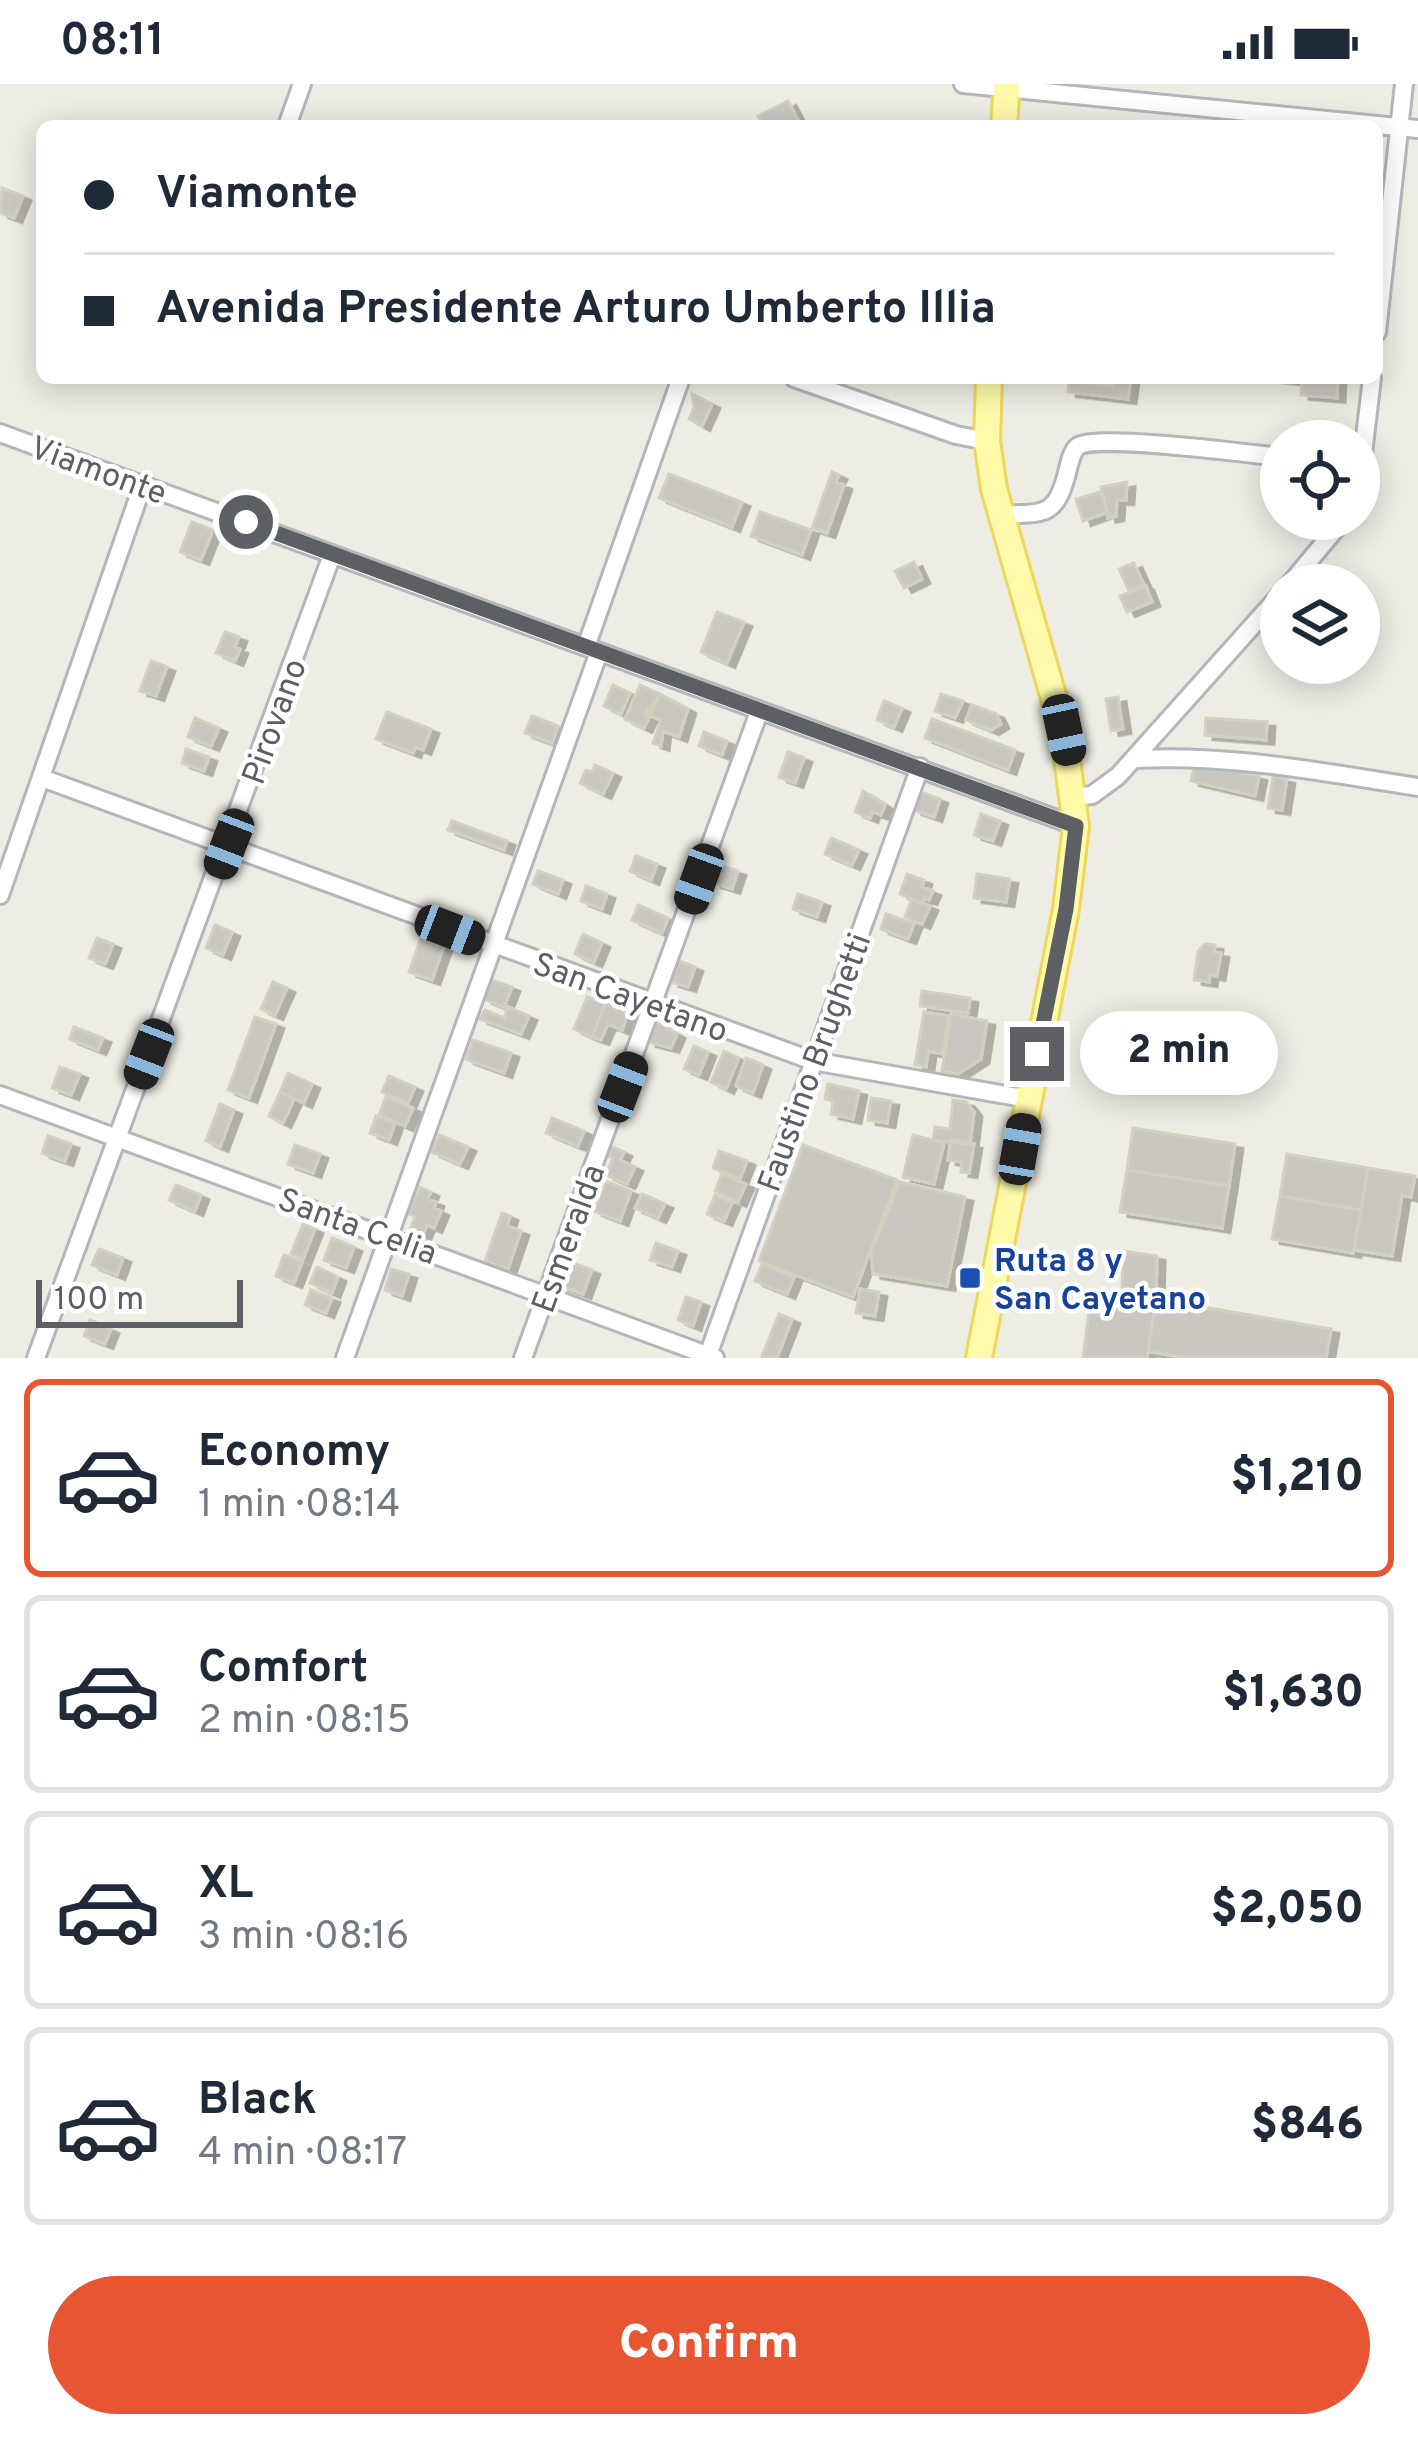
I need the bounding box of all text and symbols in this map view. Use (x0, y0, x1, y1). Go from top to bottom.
text: 08:11 (60, 14, 165, 71)
text: Viamonte (156, 167, 358, 224)
text: Avenida Presidente Arturo Umberto Illia (156, 282, 996, 339)
map controls (1260, 420, 1380, 684)
button: locate (1260, 420, 1380, 540)
street label: Viamonte (24, 429, 172, 517)
route start (219, 495, 273, 549)
button: layers (1260, 564, 1380, 684)
street label: Pirovano (235, 654, 319, 791)
car (1039, 691, 1089, 769)
car (199, 804, 259, 884)
car (670, 839, 728, 919)
car (410, 900, 490, 960)
street label: Faustino Brughetti (750, 928, 883, 1198)
street label: San Cayetano (526, 945, 733, 1054)
callout: 2 min (1079, 1012, 1277, 1096)
car (119, 1014, 179, 1094)
route end (1010, 1027, 1064, 1081)
text: 2 min (1127, 1028, 1231, 1077)
car (593, 1047, 653, 1127)
car (996, 1110, 1044, 1188)
street label: Esmeralda (524, 1159, 617, 1320)
street label: Santa Celia (271, 1181, 442, 1277)
place label: Ruta 8 y San Cayetano (994, 1242, 1206, 1322)
marker: Ruta 8 y San Cayetano (957, 1265, 983, 1291)
scale bar (36, 1274, 243, 1327)
text: 100 m (54, 1280, 144, 1322)
icon: car (54, 1424, 162, 1532)
text: Economy (198, 1425, 390, 1482)
text: $1,210 (1230, 1450, 1364, 1507)
text: 1 min · 08:14 (198, 1482, 401, 1531)
icon: car (54, 1640, 162, 1748)
text: Comfort (198, 1641, 368, 1698)
text: $1,630 (1222, 1666, 1364, 1723)
text: 2 min · 08:15 (198, 1698, 411, 1747)
icon: car (54, 1856, 162, 1964)
text: XL (198, 1857, 253, 1914)
text: $2,050 (1211, 1882, 1364, 1939)
text: 3 min · 08:16 (198, 1914, 409, 1963)
icon: car (54, 2072, 162, 2180)
text: Black (198, 2073, 317, 2130)
text: $846 (1251, 2098, 1364, 2155)
text: 4 min · 08:17 (198, 2130, 407, 2179)
button: Confirm (48, 2276, 1370, 2414)

